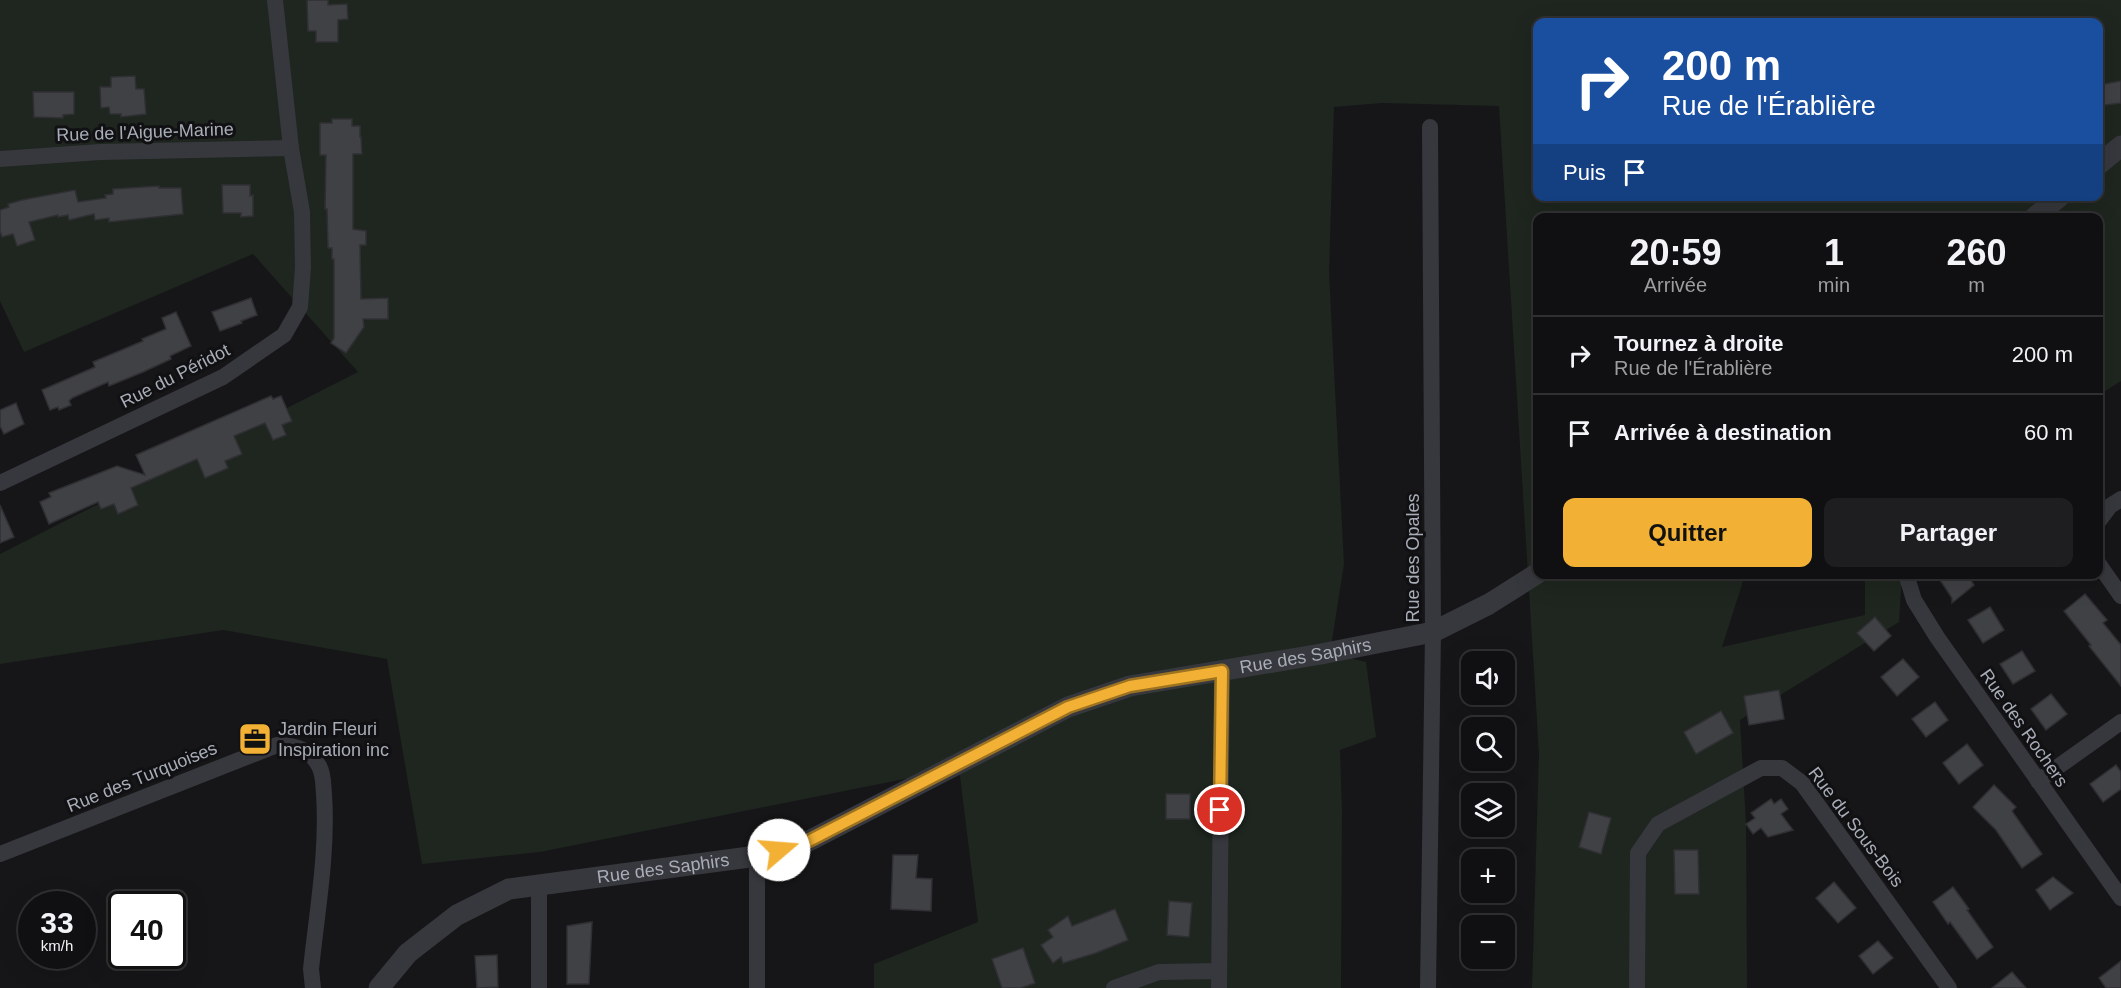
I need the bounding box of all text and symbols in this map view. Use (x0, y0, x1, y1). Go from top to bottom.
icon: right (1563, 42, 1641, 120)
text: 200 m (1662, 42, 1781, 89)
text: Rue de l'Érablière (1662, 91, 1876, 121)
street label: Rue de l'Aigue-Marine (56, 119, 234, 145)
icon: arrive (1618, 156, 1651, 189)
text: Puis (1563, 160, 1606, 185)
text: 20:59 (1629, 232, 1721, 273)
text: 1 (1824, 232, 1844, 273)
text: 260 (1946, 232, 2007, 273)
text: Arrivée (1644, 274, 1707, 296)
text: min (1818, 274, 1850, 296)
text: m (1968, 274, 1985, 296)
text: Tournez à droite (1614, 331, 1784, 356)
icon: right (1563, 339, 1596, 372)
street label: Rue du Péridot (117, 340, 233, 412)
text: 200 m (2012, 342, 2073, 367)
text: Rue de l'Érablière (1614, 357, 1772, 379)
icon: arrive (1563, 417, 1596, 450)
text: Arrivée à destination (1614, 420, 1832, 445)
text: 60 m (2024, 420, 2073, 445)
street label: Rue des Opales (1403, 493, 1423, 623)
button: Quitter (1563, 498, 1812, 567)
button: Partager (1824, 498, 2073, 567)
street label: Rue des Saphirs (1238, 634, 1373, 677)
map controls (1461, 651, 1515, 969)
button: sound (1461, 651, 1515, 705)
street label: Rue des Rochers (1976, 665, 2072, 791)
button: search (1461, 717, 1515, 771)
place label: Jardin Fleuri Inspiration inc (278, 719, 389, 760)
office icon: Jardin Fleuri Inspiration inc (237, 721, 273, 757)
street label: Rue des Turquoises (64, 738, 220, 816)
street label: Rue du Sous-Bois (1804, 763, 1908, 891)
button: layers (1461, 783, 1515, 837)
pin (1194, 784, 1245, 835)
icon: arrive (1203, 793, 1236, 826)
position arrow (747, 818, 811, 882)
button: + (1461, 849, 1515, 903)
street label: Rue des Saphirs (596, 850, 730, 887)
speed limit sign: 40 (108, 891, 186, 969)
text: 33 (40, 906, 74, 939)
button: − (1461, 915, 1515, 969)
text: km/h (41, 937, 73, 954)

